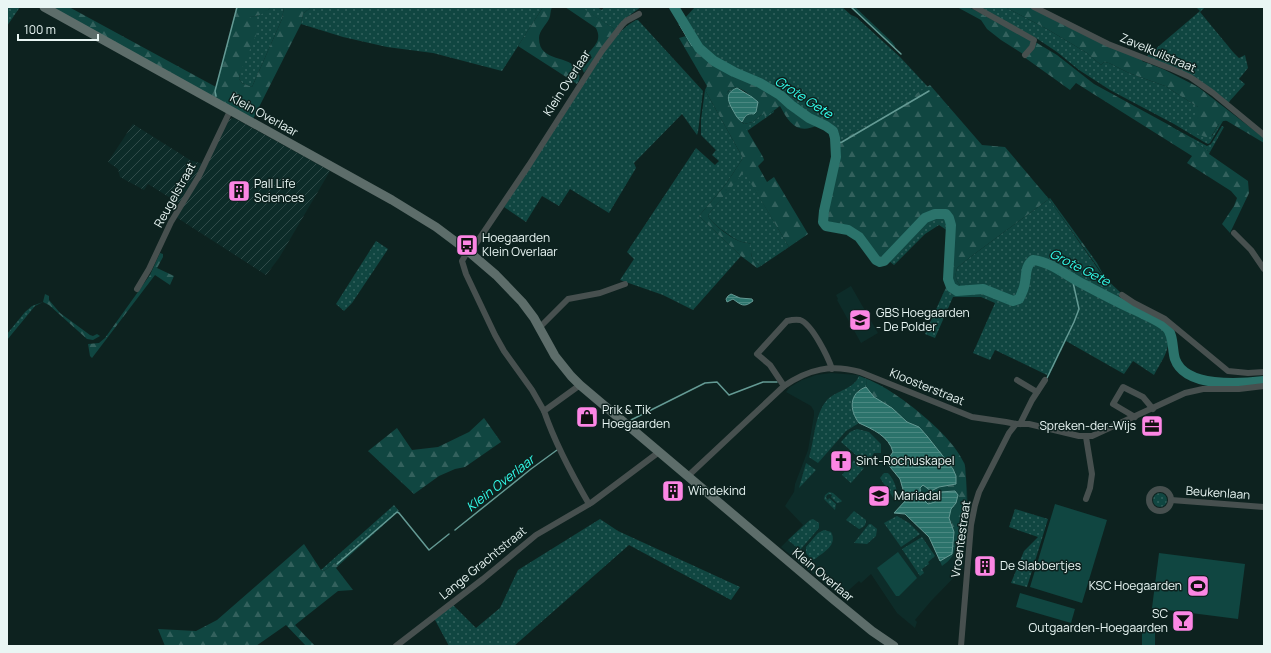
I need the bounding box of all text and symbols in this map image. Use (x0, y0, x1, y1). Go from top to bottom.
scale bar (18, 16, 98, 42)
text: 100 m (24, 21, 56, 38)
street label: Zavelkuilstraat (1117, 29, 1199, 76)
street label: Klein Overlaar (539, 46, 595, 119)
water label: Grote Gete (771, 72, 838, 123)
street label: Klein Overlaar (227, 89, 302, 141)
street label: Reugelstraat (150, 159, 200, 230)
place label: Pall Life Sciences (254, 175, 304, 206)
building icon: Pall Life Sciences (226, 178, 252, 204)
place label: Hoegaarden Klein Overlaar (482, 229, 558, 260)
bus stop icon: Hoegaarden Klein Overlaar (454, 232, 480, 258)
water label: Grote Gete (1047, 244, 1115, 291)
place label: GBS Hoegaarden - De Polder (876, 304, 970, 335)
school or university icon: GBS Hoegaarden - De Polder (847, 307, 873, 333)
street label: Kloosterstraat (887, 364, 967, 409)
place label: Prik & Tik Hoegaarden (602, 401, 670, 432)
shop icon: Prik & Tik Hoegaarden (574, 404, 600, 430)
office icon: Spreken-der-Wijs (1139, 413, 1165, 439)
place label: Spreken-der-Wijs (1039, 417, 1136, 434)
church icon: Sint-Rochuskapel (828, 448, 854, 474)
water label: Klein Overlaar (462, 449, 540, 515)
place label: Sint-Rochuskapel (856, 452, 955, 469)
building icon: Windekind (660, 478, 686, 504)
place label: Windekind (688, 482, 746, 499)
street label: Beukenlaan (1185, 482, 1251, 503)
school or university icon: Mariadal (866, 483, 892, 509)
place label: Mariadal (894, 487, 941, 504)
street label: Vroentestraat (947, 499, 974, 578)
street label: Lange Grachtstraat (436, 522, 530, 603)
street label: Klein Overlaar (789, 544, 858, 606)
building icon: De Slabbertjes (972, 553, 998, 579)
place label: De Slabbertjes (1000, 557, 1081, 574)
sports icon: KSC Hoegaarden (1185, 573, 1211, 599)
place label: KSC Hoegaarden (1089, 577, 1182, 594)
place label: SC Outgaarden-Hoegaarden (1029, 605, 1168, 636)
bar icon: SC Outgaarden-Hoegaarden (1170, 608, 1196, 634)

